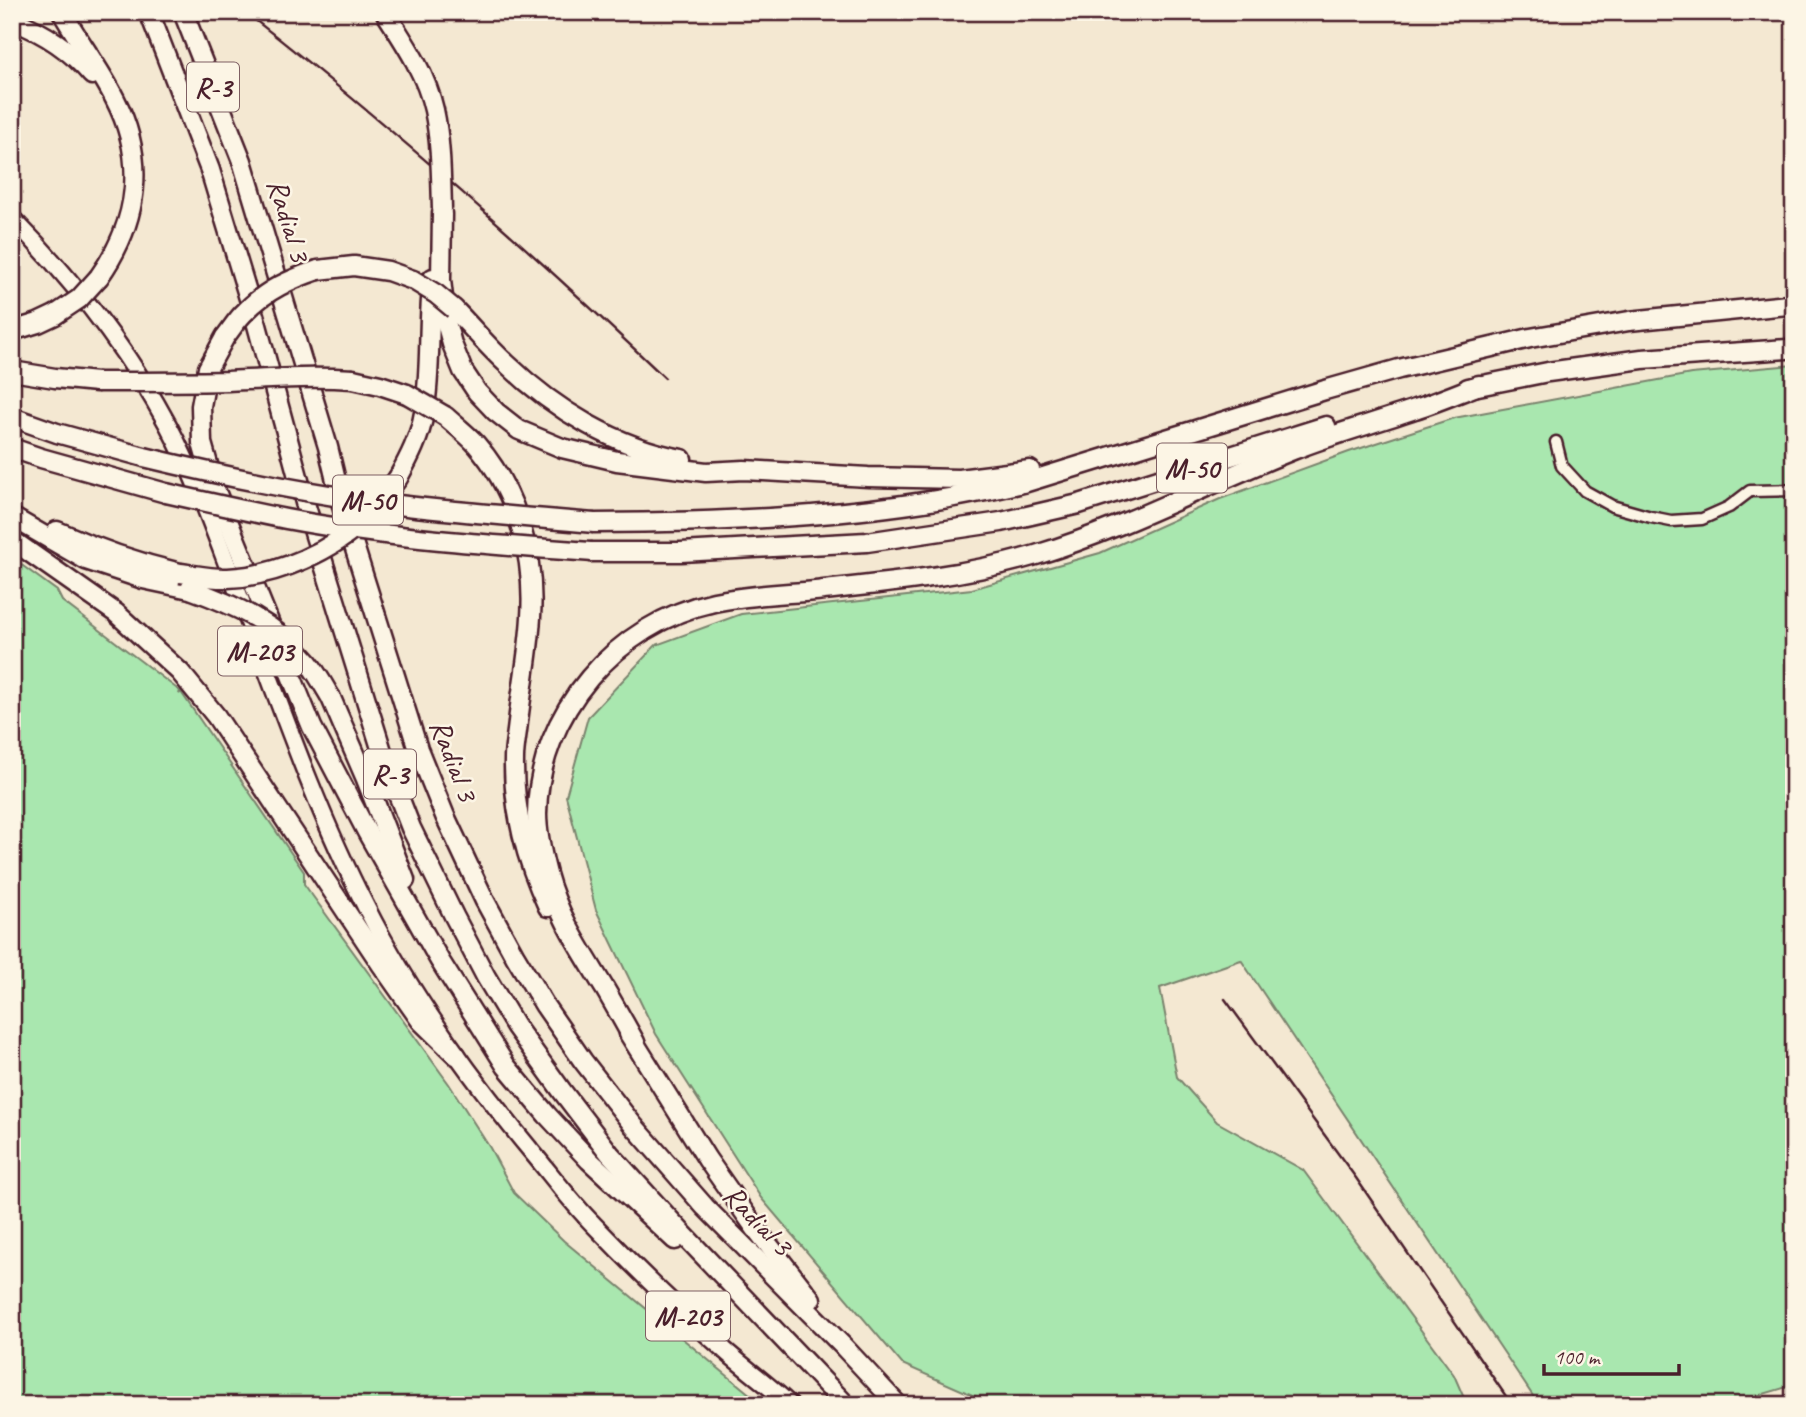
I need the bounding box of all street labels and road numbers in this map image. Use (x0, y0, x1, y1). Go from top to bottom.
road number: R-3 (187, 62, 239, 112)
street label: Radial 3 (258, 174, 320, 268)
road number: M-50 (1157, 444, 1227, 492)
road number: M-50 (333, 476, 403, 524)
road number: M-203 (218, 626, 302, 676)
street label: Radial 3 (421, 714, 488, 809)
road number: R-3 (364, 750, 416, 798)
street label: Radial 3 (715, 1176, 803, 1265)
road number: M-203 (646, 1292, 730, 1340)

